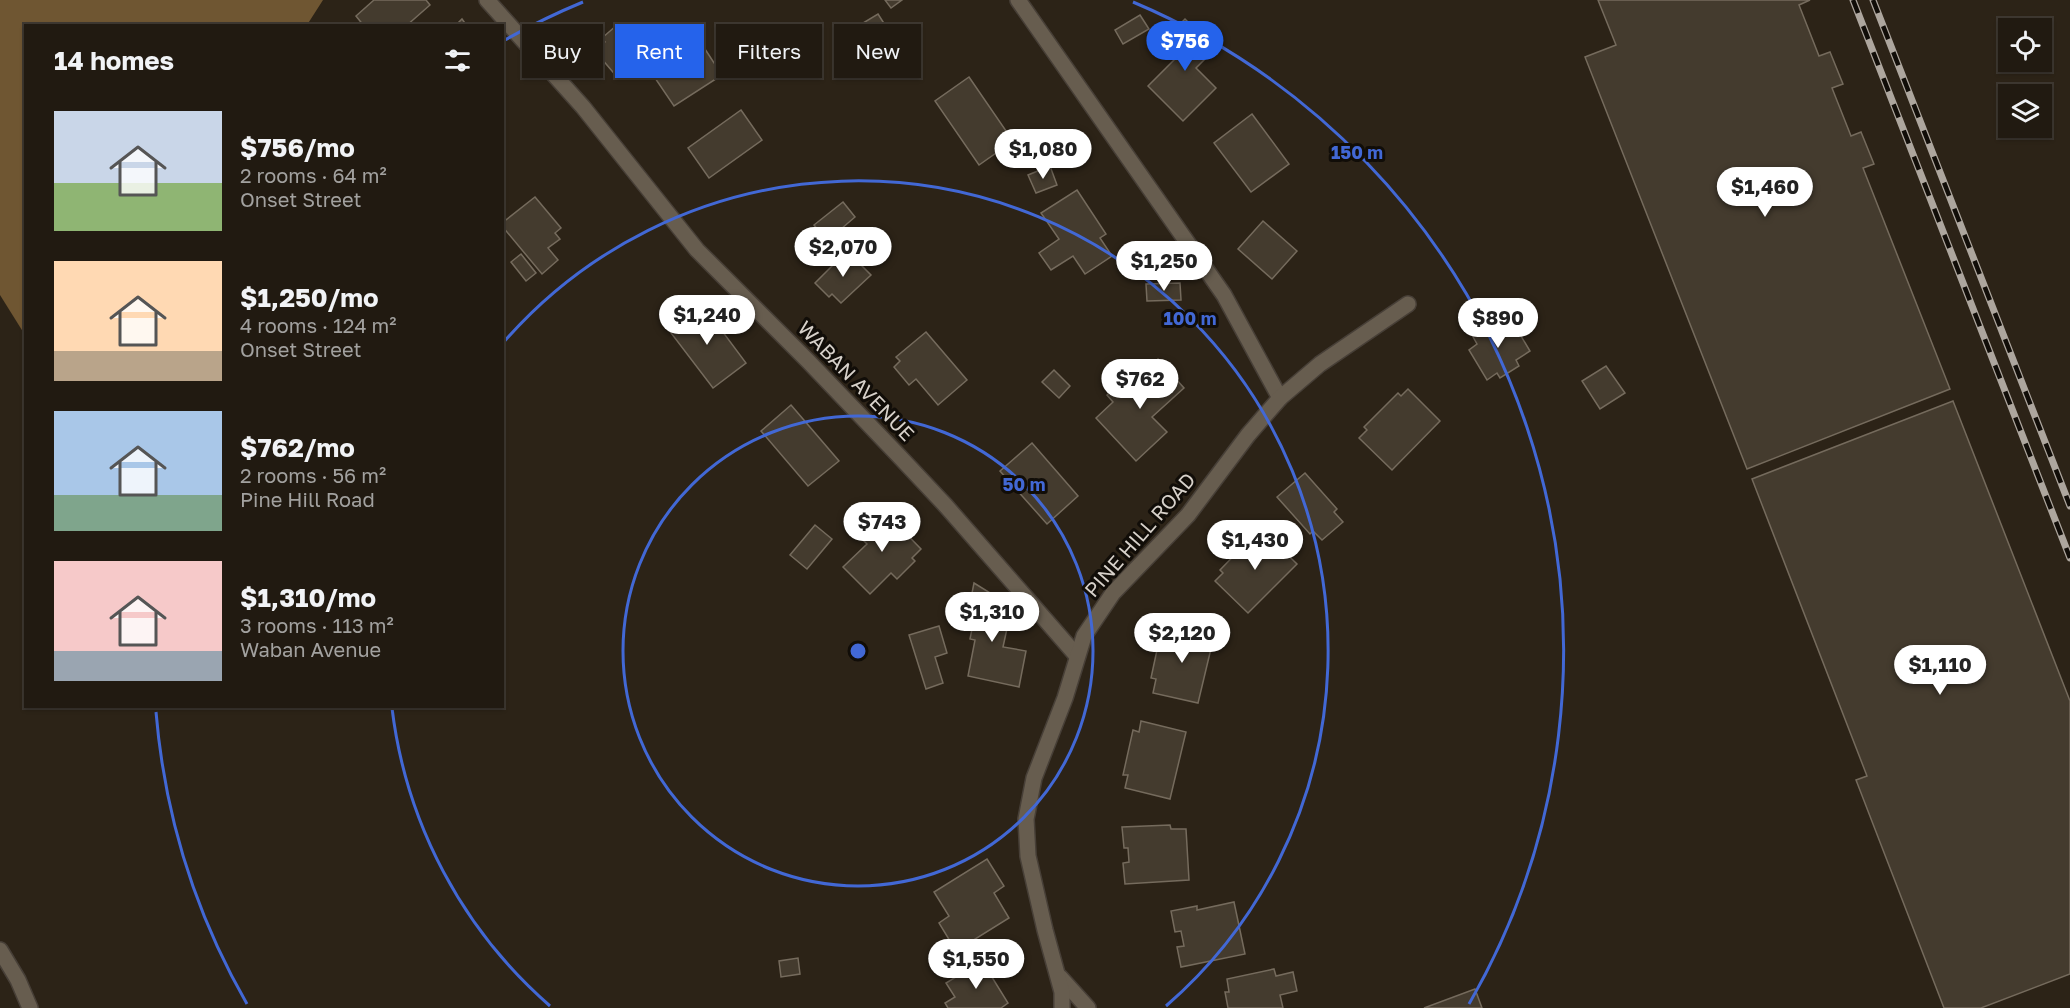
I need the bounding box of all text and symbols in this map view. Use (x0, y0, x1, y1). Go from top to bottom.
map controls (1998, 18, 2052, 138)
button: locate (1998, 18, 2052, 72)
pin: $756 (1149, 21, 1221, 72)
chip: Buy (522, 24, 603, 78)
chip: Rent (615, 24, 704, 78)
chip: Filters (716, 24, 822, 78)
chip: New (834, 24, 921, 78)
text: $756 (1160, 28, 1210, 52)
icon: filters (441, 44, 474, 77)
text: 14 homes (54, 45, 174, 76)
button: layers (1998, 84, 2052, 138)
pin: $1,080 (994, 129, 1092, 180)
text: $756/mo (240, 132, 355, 163)
icon: home (102, 135, 174, 207)
text: $1,080 (1009, 136, 1077, 160)
text: 150 m (1331, 141, 1383, 163)
text: 2 rooms · 64 m² (240, 163, 387, 187)
pin: $1,460 (1716, 167, 1814, 218)
text: $1,460 (1731, 174, 1799, 198)
text: Onset Street (240, 187, 362, 211)
pin: $2,070 (794, 227, 892, 278)
text: $2,070 (809, 234, 877, 258)
pin: $1,250 (1115, 241, 1213, 292)
text: $1,250 (1130, 248, 1198, 272)
text: $1,250/mo (240, 282, 379, 313)
icon: home (102, 285, 174, 357)
pin: $1,240 (658, 295, 756, 346)
pin: $890 (1462, 298, 1534, 349)
text: $1,240 (673, 302, 741, 326)
text: $890 (1472, 305, 1524, 329)
text: 100 m (1164, 307, 1216, 329)
text: 4 rooms · 124 m² (240, 313, 397, 337)
street label: WABAN AVENUE (793, 315, 920, 445)
text: Onset Street (240, 337, 362, 361)
pin: $762 (1104, 359, 1176, 410)
text: $762 (1115, 366, 1165, 390)
text: $762/mo (240, 432, 355, 463)
icon: home (102, 435, 174, 507)
text: 2 rooms · 56 m² (240, 463, 386, 487)
street label: PINE HILL ROAD (1079, 467, 1200, 601)
text: 50 m (1003, 473, 1045, 495)
text: Pine Hill Road (240, 487, 375, 511)
pin: $743 (846, 502, 918, 553)
text: $743 (858, 509, 907, 533)
pin: $1,430 (1206, 520, 1304, 571)
text: $1,430 (1221, 527, 1289, 551)
text: $1,310/mo (240, 582, 376, 613)
icon: home (102, 585, 174, 657)
pin: $1,310 (943, 592, 1041, 643)
text: $1,310 (959, 599, 1025, 623)
text: 3 rooms · 113 m² (240, 613, 394, 637)
pin: $2,120 (1133, 613, 1231, 664)
text: $2,120 (1148, 620, 1216, 644)
text: Waban Avenue (240, 637, 381, 661)
centre of rings (848, 641, 868, 661)
pin: $1,110 (1891, 645, 1989, 696)
text: $1,110 (1908, 652, 1972, 676)
pin: $1,550 (927, 939, 1025, 990)
text: $1,550 (942, 946, 1010, 970)

